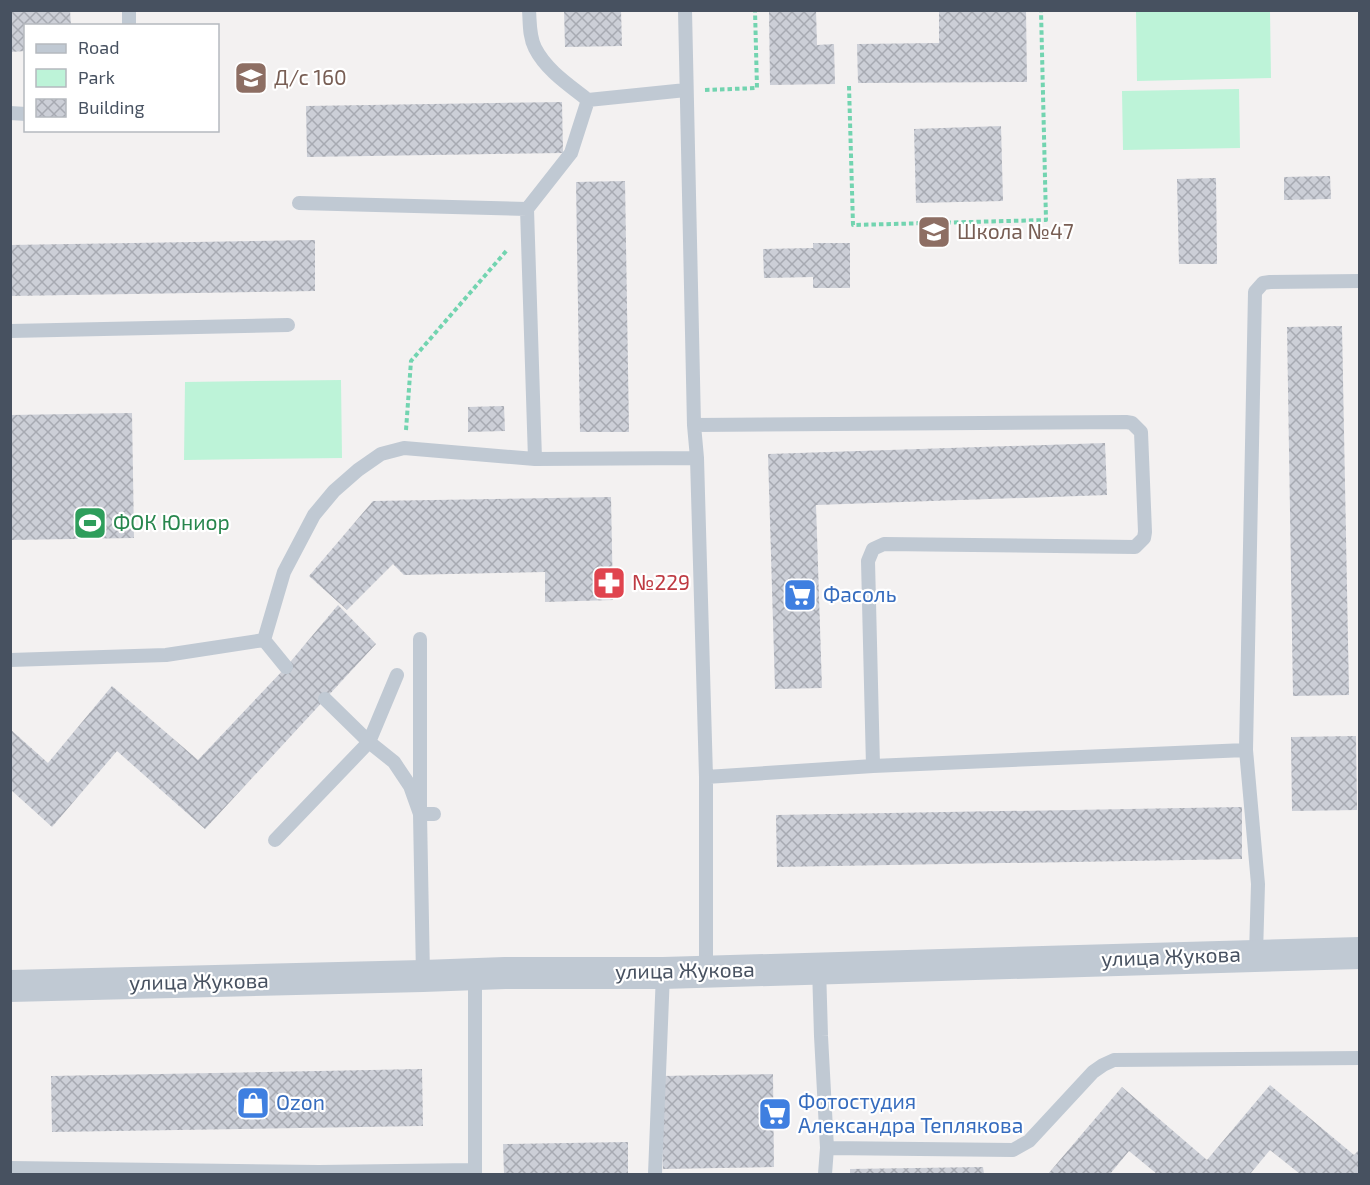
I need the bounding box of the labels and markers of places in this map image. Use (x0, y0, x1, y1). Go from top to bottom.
school or university icon: Д/с 160 (233, 60, 269, 96)
place label: Д/с 160 (274, 64, 347, 89)
school or university icon: Школа №47 (916, 214, 952, 250)
place label: Школа №47 (957, 218, 1074, 243)
sports icon: ФОК Юниор (72, 505, 108, 541)
place label: ФОК Юниор (113, 509, 230, 534)
pharmacy icon: №229 (591, 565, 627, 601)
place label: №229 (632, 569, 690, 594)
supermarket icon: Фасоль (782, 577, 818, 613)
place label: Фасоль (823, 581, 896, 606)
shop icon: Ozon (235, 1085, 271, 1121)
place label: Фотостудия Александра Теплякова (798, 1088, 1023, 1137)
place label: Ozon (276, 1089, 325, 1114)
supermarket icon: Фотостудия Александра Теплякова (757, 1096, 793, 1132)

